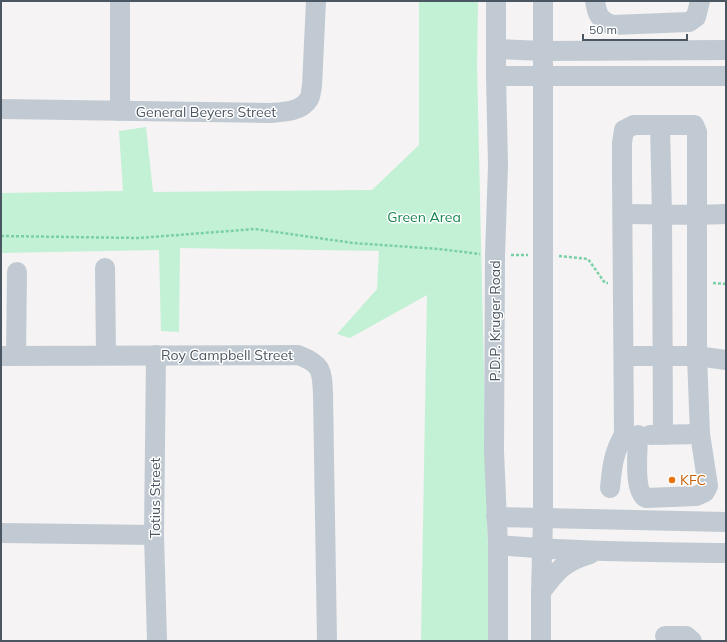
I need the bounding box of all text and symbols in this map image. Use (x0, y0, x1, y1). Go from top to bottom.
scale bar (583, 16, 687, 42)
text: 50 m (589, 22, 617, 37)
street label: General Beyers Street (136, 103, 276, 121)
park label: Green Area (387, 208, 461, 226)
street label: P.D.P. Kruger Road (486, 260, 504, 382)
street label: Roy Campbell Street (161, 346, 293, 364)
street label: Totius Street (146, 457, 164, 538)
place label: KFC (680, 471, 706, 489)
marker: KFC (667, 475, 677, 485)

